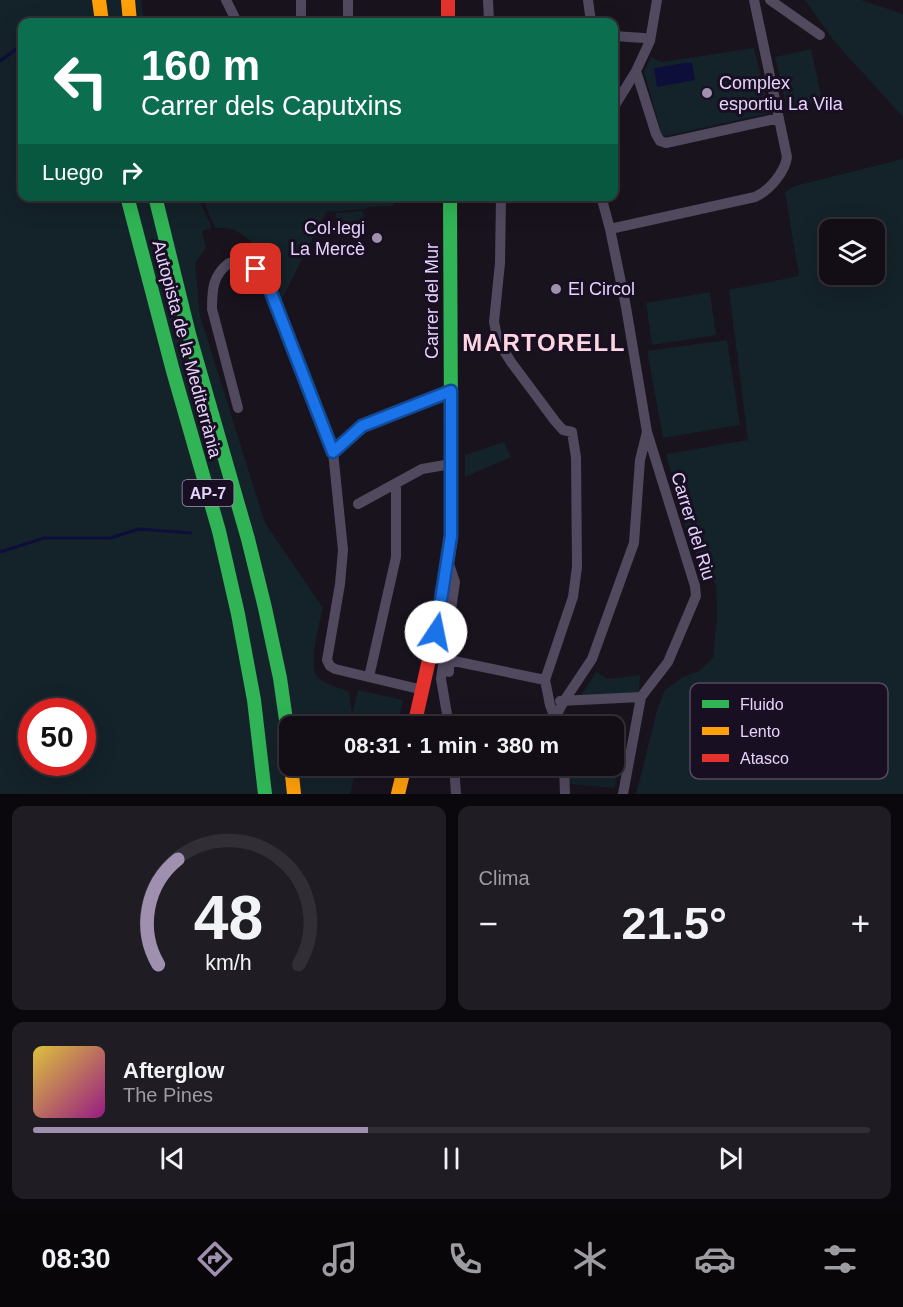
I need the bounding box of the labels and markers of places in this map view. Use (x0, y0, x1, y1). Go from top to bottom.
place label: Complex esportiu La Vila (719, 73, 844, 114)
marker: Complex esportiu La Vila (700, 86, 714, 100)
place label: Col·legi La Mercè (290, 218, 365, 259)
marker: Col·legi La Mercè (370, 231, 384, 245)
pin (230, 243, 281, 294)
place label: El Circol (568, 279, 635, 299)
marker: El Circol (549, 282, 563, 296)

